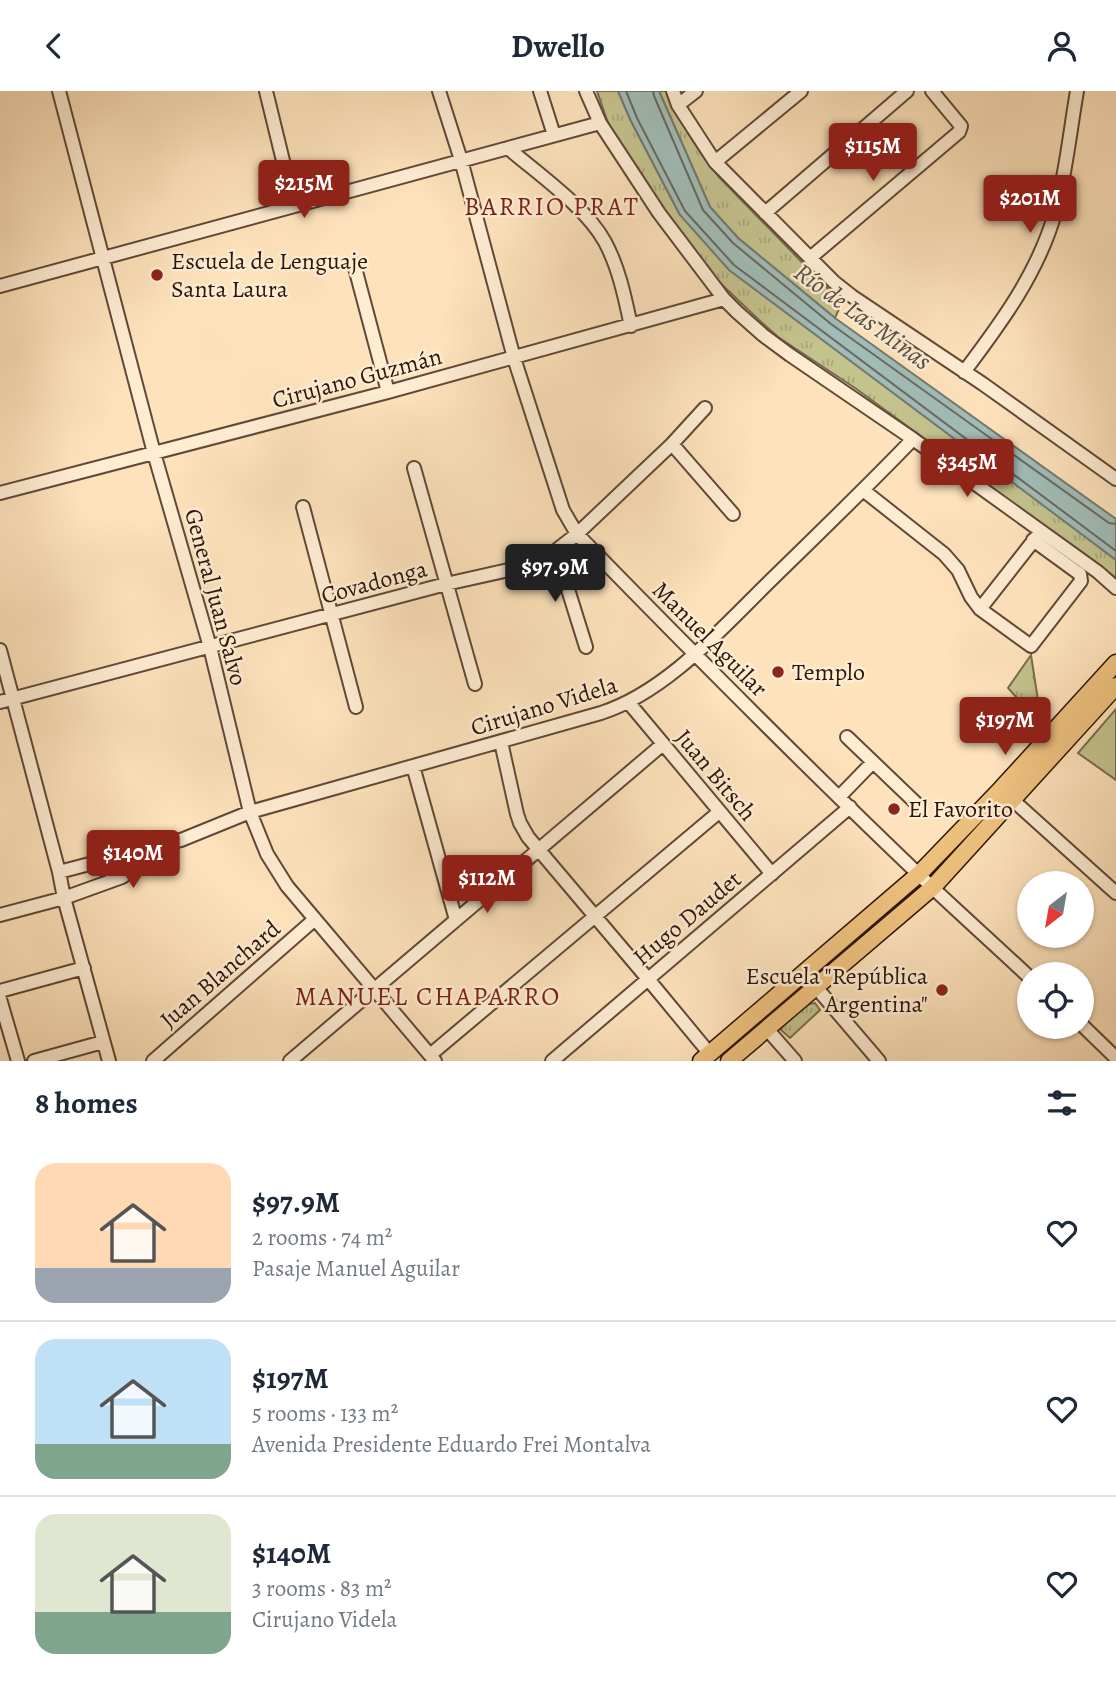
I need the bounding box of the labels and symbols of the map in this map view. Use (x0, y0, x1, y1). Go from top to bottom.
pin: $115M (824, 123, 922, 183)
pin: $215M (255, 160, 353, 220)
pin: $201M (981, 176, 1079, 235)
district label: BARRIO PRAT (464, 189, 640, 224)
place label: Escuela de Lenguaje Santa Laura (171, 245, 368, 305)
water label: Río de Las Minas (787, 255, 939, 378)
marker: Escuela de Lenguaje Santa Laura (149, 267, 165, 283)
street label: Cirujano Guzmán (269, 340, 445, 416)
pin: $345M (918, 439, 1016, 499)
street label: General Juan Salvo (177, 505, 255, 689)
pin: $97.9M (498, 545, 612, 604)
street label: Covadonga (317, 552, 431, 611)
street label: Manuel Aguilar (645, 574, 775, 704)
place label: Templo (792, 656, 865, 688)
marker: Templo (770, 664, 786, 680)
street label: Cirujano Videla (467, 668, 622, 743)
pin: $197M (956, 697, 1054, 757)
street label: Juan Bitsch (668, 722, 764, 828)
place label: El Favorito (908, 793, 1013, 825)
marker: El Favorito (886, 801, 902, 817)
pin: $140M (84, 831, 182, 890)
pin: $112M (438, 855, 536, 915)
street label: Hugo Daudet (626, 863, 748, 973)
north arrow (1017, 871, 1094, 949)
street label: Juan Blanchard (153, 913, 287, 1035)
place label: Escuela "República Argentina" (746, 960, 929, 1020)
district label: MANUEL CHAPARRO (295, 979, 561, 1014)
marker: Escuela "República Argentina" (934, 982, 950, 998)

